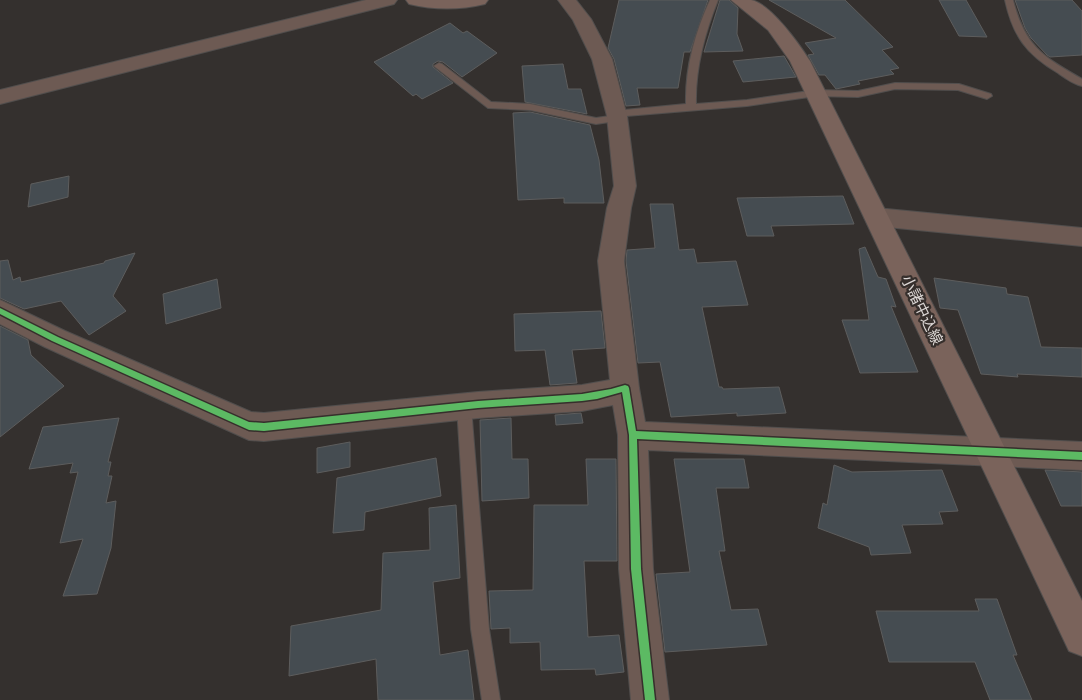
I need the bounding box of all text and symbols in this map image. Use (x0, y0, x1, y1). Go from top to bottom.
street label: 小諸中込線 (897, 272, 947, 348)

